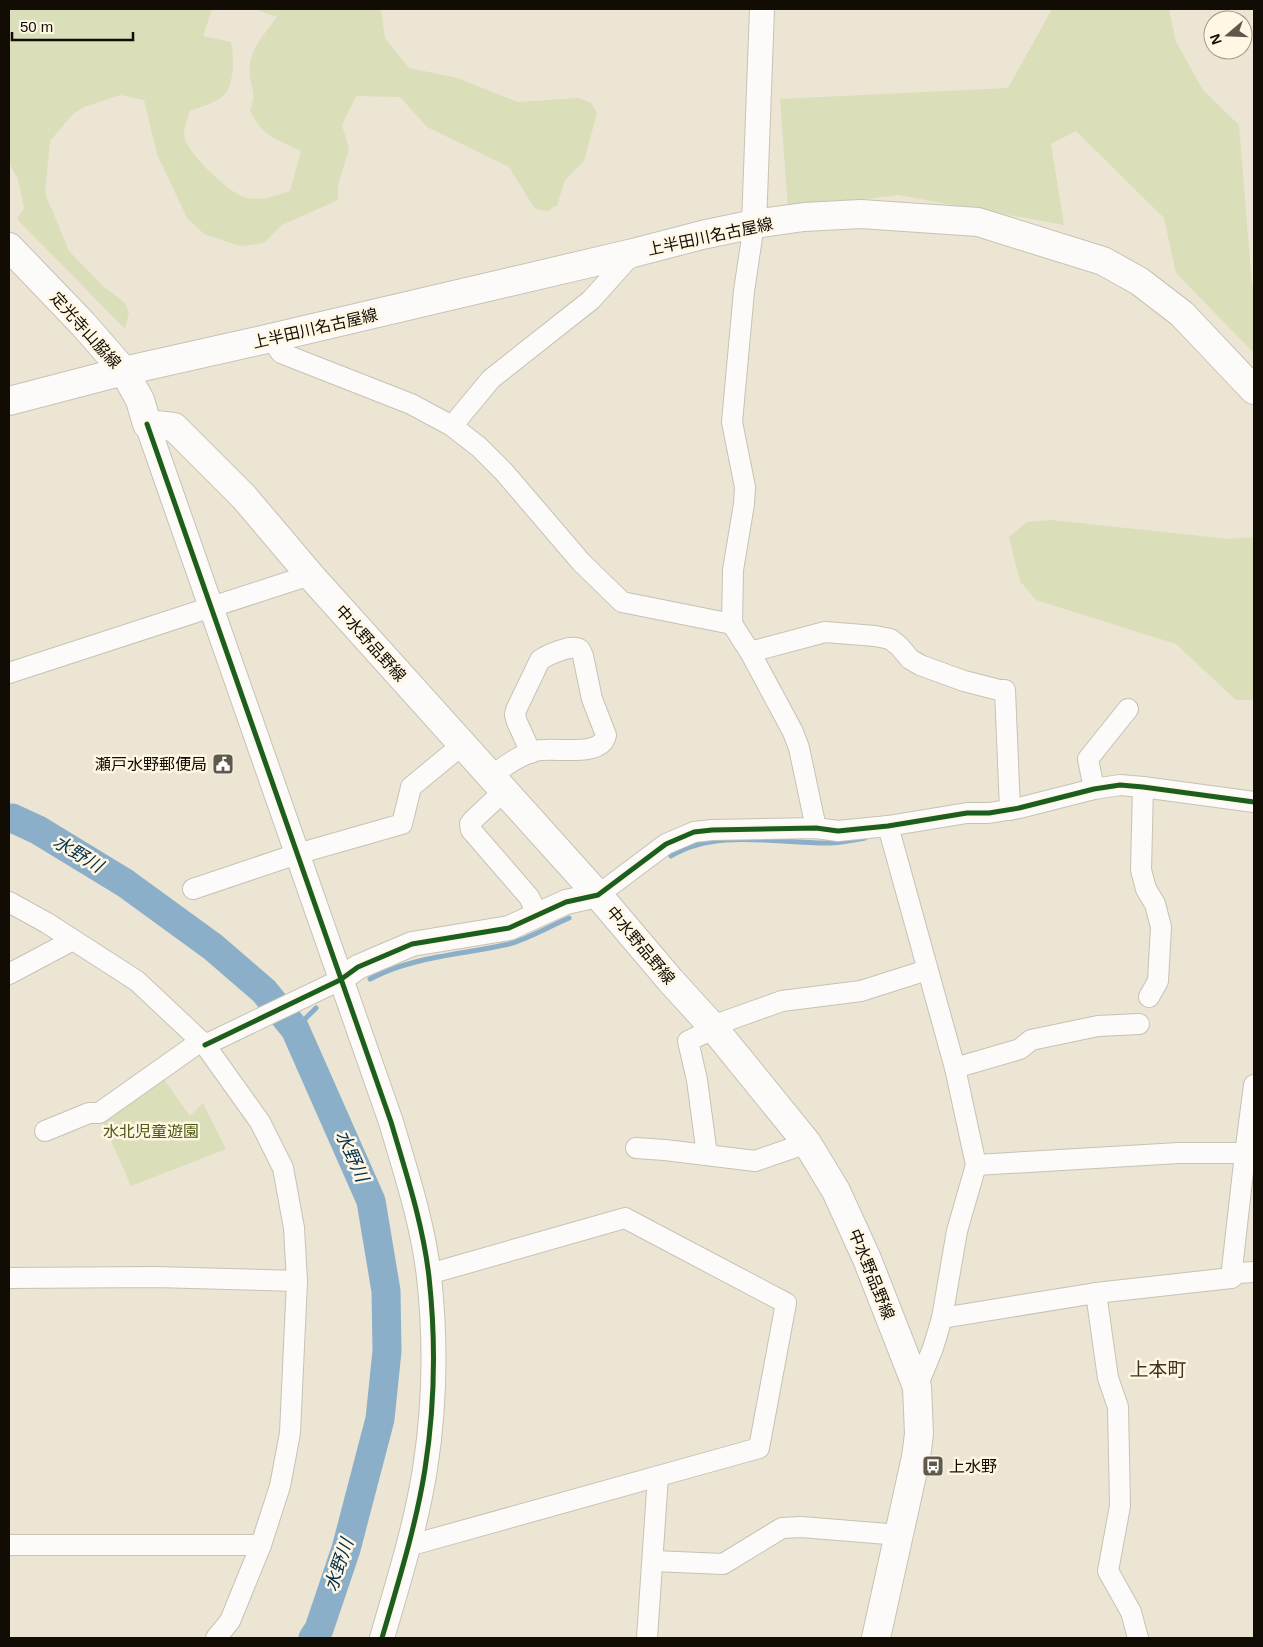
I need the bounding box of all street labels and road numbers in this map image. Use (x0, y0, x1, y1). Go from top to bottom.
street label: 上半田川名古屋線 (646, 215, 774, 258)
street label: 定光寺山脇線 (47, 289, 124, 372)
street label: 上半田川名古屋線 (251, 306, 379, 351)
street label: 中水野品野線 (332, 602, 409, 685)
street label: 中水野品野線 (603, 903, 678, 988)
street label: 中水野品野線 (846, 1226, 897, 1322)

